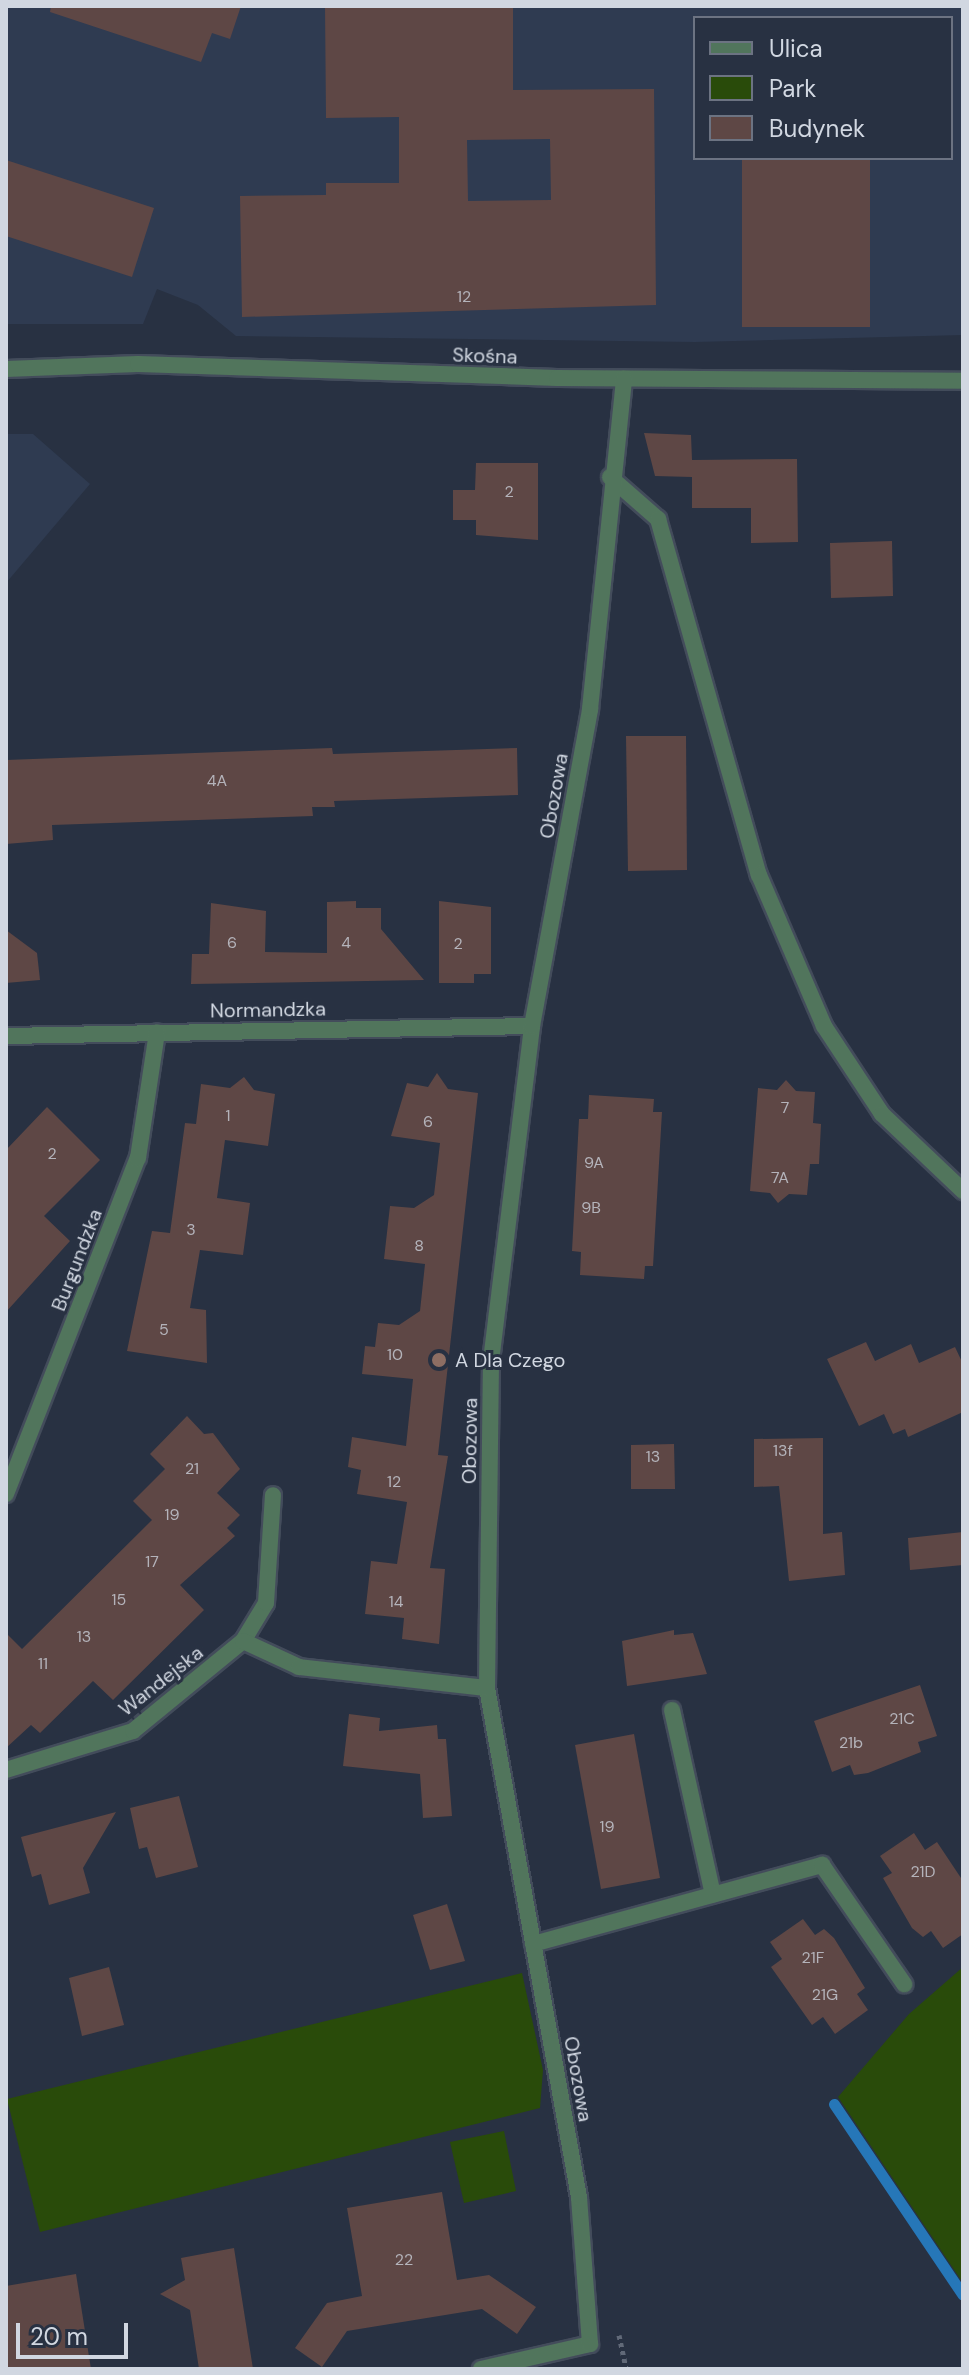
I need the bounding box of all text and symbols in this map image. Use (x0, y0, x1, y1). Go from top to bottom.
legend (693, 16, 953, 160)
text: Ulica (769, 33, 823, 64)
text: Park (769, 73, 816, 104)
text: Budynek (769, 113, 865, 144)
house number: 12 (457, 287, 471, 307)
street label: Skośna (452, 343, 518, 369)
house number: 2 (504, 482, 514, 502)
street label: Obozowa (535, 751, 573, 841)
house number: 4A (207, 771, 227, 791)
house number: 6 (227, 933, 237, 953)
house number: 4 (341, 933, 351, 953)
house number: 2 (453, 934, 463, 954)
street label: Normandzka (210, 997, 326, 1023)
house number: 7 (781, 1098, 789, 1118)
house number: 1 (226, 1106, 230, 1126)
house number: 6 (423, 1112, 433, 1132)
house number: 2 (47, 1144, 57, 1164)
house number: 9A (584, 1153, 604, 1173)
house number: 7A (771, 1168, 789, 1188)
house number: 9B (581, 1198, 601, 1218)
street label: Burgundzka (47, 1206, 107, 1314)
house number: 3 (186, 1220, 196, 1240)
house number: 8 (414, 1236, 424, 1256)
house number: 5 (159, 1320, 169, 1340)
house number: 10 (387, 1345, 403, 1365)
place label: A Dla Czego (455, 1348, 565, 1372)
marker: A Dla Czego (430, 1351, 448, 1369)
street label: Obozowa (457, 1398, 483, 1484)
house number: 13f (773, 1441, 793, 1461)
house number: 13 (646, 1447, 660, 1467)
house number: 21 (185, 1459, 199, 1479)
house number: 12 (387, 1472, 401, 1492)
house number: 19 (164, 1505, 180, 1525)
house number: 17 (145, 1552, 159, 1572)
house number: 15 (112, 1590, 126, 1610)
house number: 14 (389, 1592, 403, 1612)
house number: 13 (77, 1627, 91, 1647)
street label: Wandejska (114, 1641, 208, 1721)
house number: 11 (38, 1654, 48, 1674)
house number: 21C (889, 1709, 915, 1729)
house number: 21b (839, 1733, 863, 1753)
house number: 19 (599, 1817, 615, 1837)
house number: 21D (910, 1862, 936, 1882)
house number: 21F (802, 1948, 824, 1968)
house number: 21G (812, 1985, 838, 2005)
street label: Obozowa (559, 2034, 597, 2124)
house number: 22 (395, 2250, 413, 2270)
scale bar (20, 2307, 132, 2357)
text: 20 m (30, 2321, 88, 2352)

